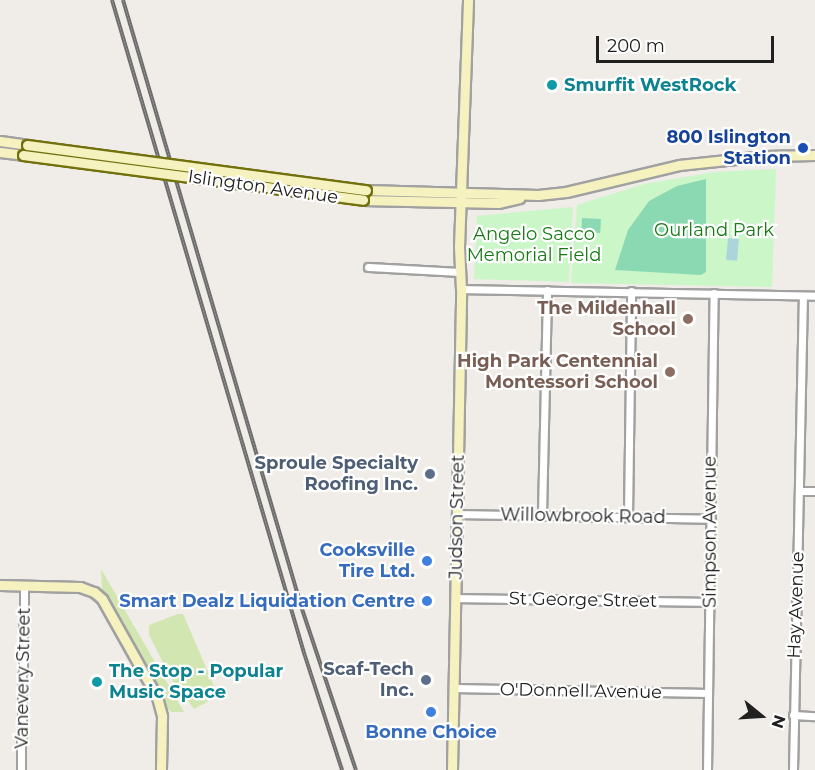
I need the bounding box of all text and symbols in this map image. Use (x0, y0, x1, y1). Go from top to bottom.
scale bar (599, 24, 778, 62)
text: 200 m (607, 35, 665, 57)
place label: Smurfit WestRock (564, 74, 736, 96)
marker: Smurfit WestRock (545, 78, 559, 92)
place label: 800 Islington Station (666, 127, 791, 170)
marker: 800 Islington Station (796, 141, 810, 155)
street label: Islington Avenue (186, 166, 340, 208)
park label: Ourland Park (654, 219, 774, 241)
park label: Angelo Sacco Memorial Field (467, 224, 601, 266)
place label: The Mildenhall School (537, 298, 676, 340)
marker: The Mildenhall School (681, 312, 695, 326)
place label: High Park Centennial Montessori School (457, 351, 658, 394)
marker: High Park Centennial Montessori School (663, 365, 677, 379)
place label: Sproule Specialty Roofing Inc. (255, 453, 418, 496)
street label: Judson Street (445, 454, 469, 580)
street label: Simpson Avenue (699, 456, 721, 608)
marker: Sproule Specialty Roofing Inc. (423, 467, 437, 481)
street label: Willowbrook Road (500, 504, 666, 528)
place label: Cooksville Tire Ltd. (320, 540, 415, 582)
street label: Hay Avenue (783, 551, 809, 659)
marker: Cooksville Tire Ltd. (420, 554, 434, 568)
street label: St George Street (509, 588, 657, 612)
place label: Smart Dealz Liquidation Centre (119, 590, 415, 612)
marker: Smart Dealz Liquidation Centre (420, 594, 434, 608)
street label: Vanevery Street (11, 607, 35, 749)
place label: Scaf-Tech Inc. (323, 659, 414, 702)
place label: The Stop - Popular Music Space (109, 661, 283, 704)
marker: Scaf-Tech Inc. (419, 673, 433, 687)
marker: The Stop - Popular Music Space (90, 675, 104, 689)
street label: O'Donnell Avenue (500, 679, 662, 703)
north arrow (731, 686, 791, 746)
marker: Bonne Choice (424, 705, 438, 719)
text: N (768, 713, 790, 731)
place label: Bonne Choice (365, 721, 497, 743)

